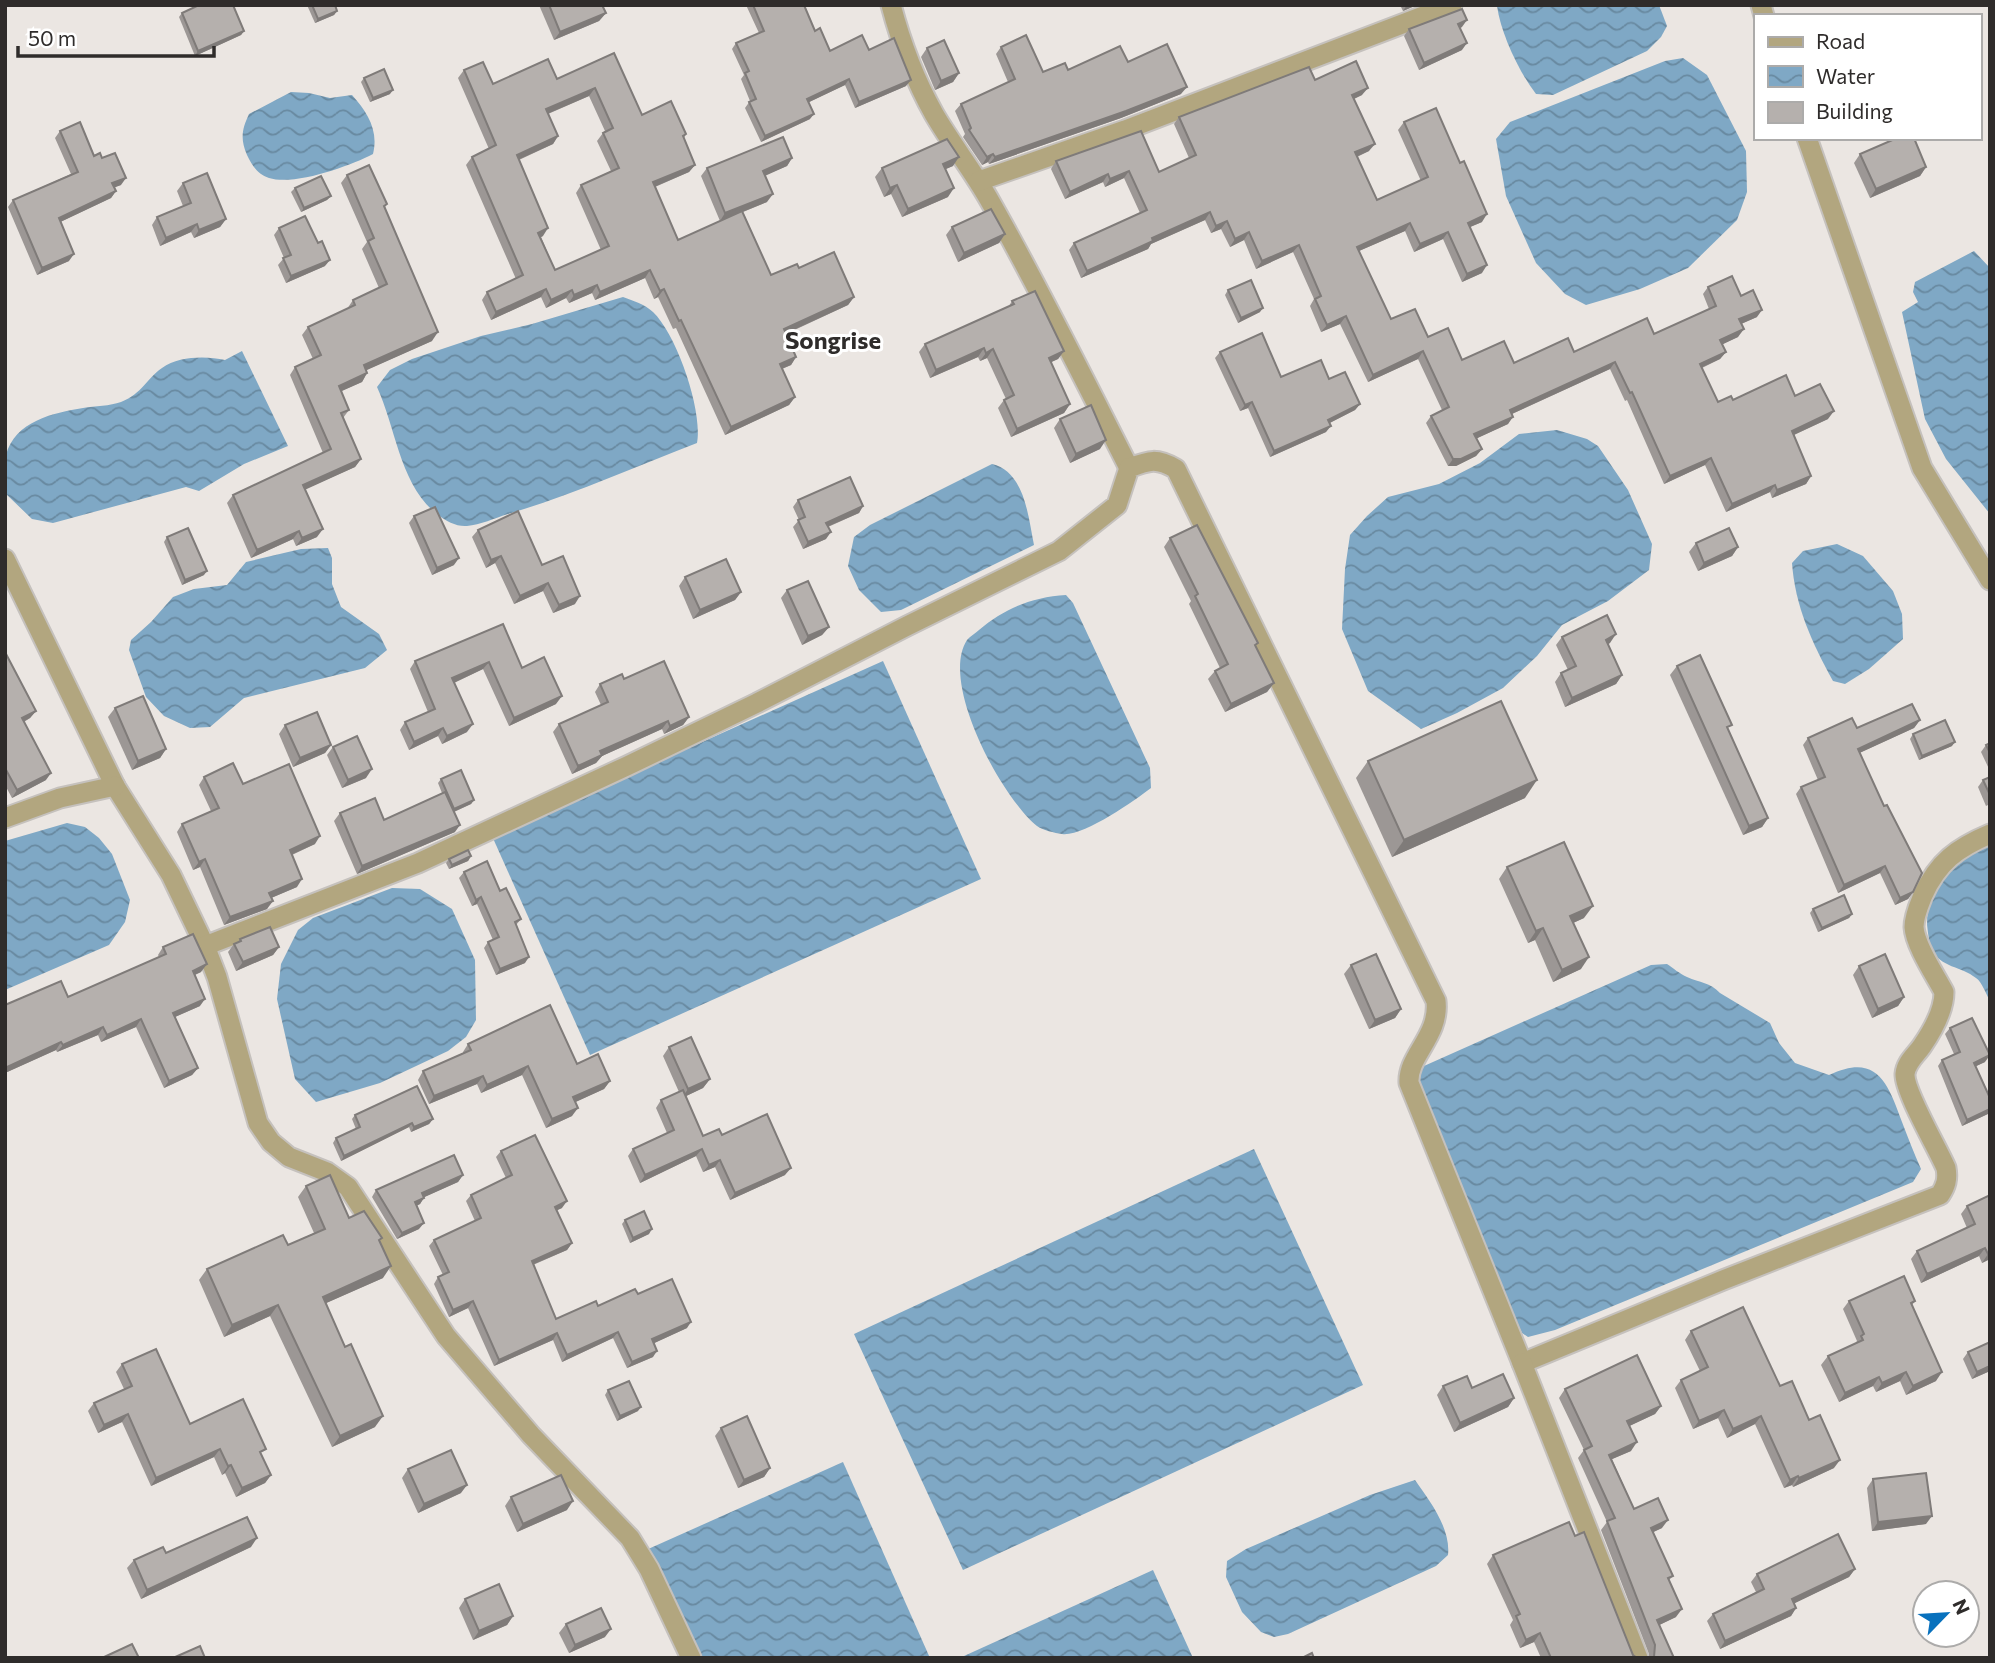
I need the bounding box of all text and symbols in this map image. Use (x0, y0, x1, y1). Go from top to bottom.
scale bar (18, 14, 214, 58)
legend (1754, 14, 1981, 140)
text: 50 m (28, 25, 76, 50)
text: Road (1816, 28, 1865, 53)
text: Water (1816, 63, 1875, 88)
text: Building (1816, 98, 1893, 123)
district label: Songrise (785, 325, 881, 354)
north arrow (1911, 1579, 1981, 1649)
text: N (1948, 1595, 1975, 1618)

